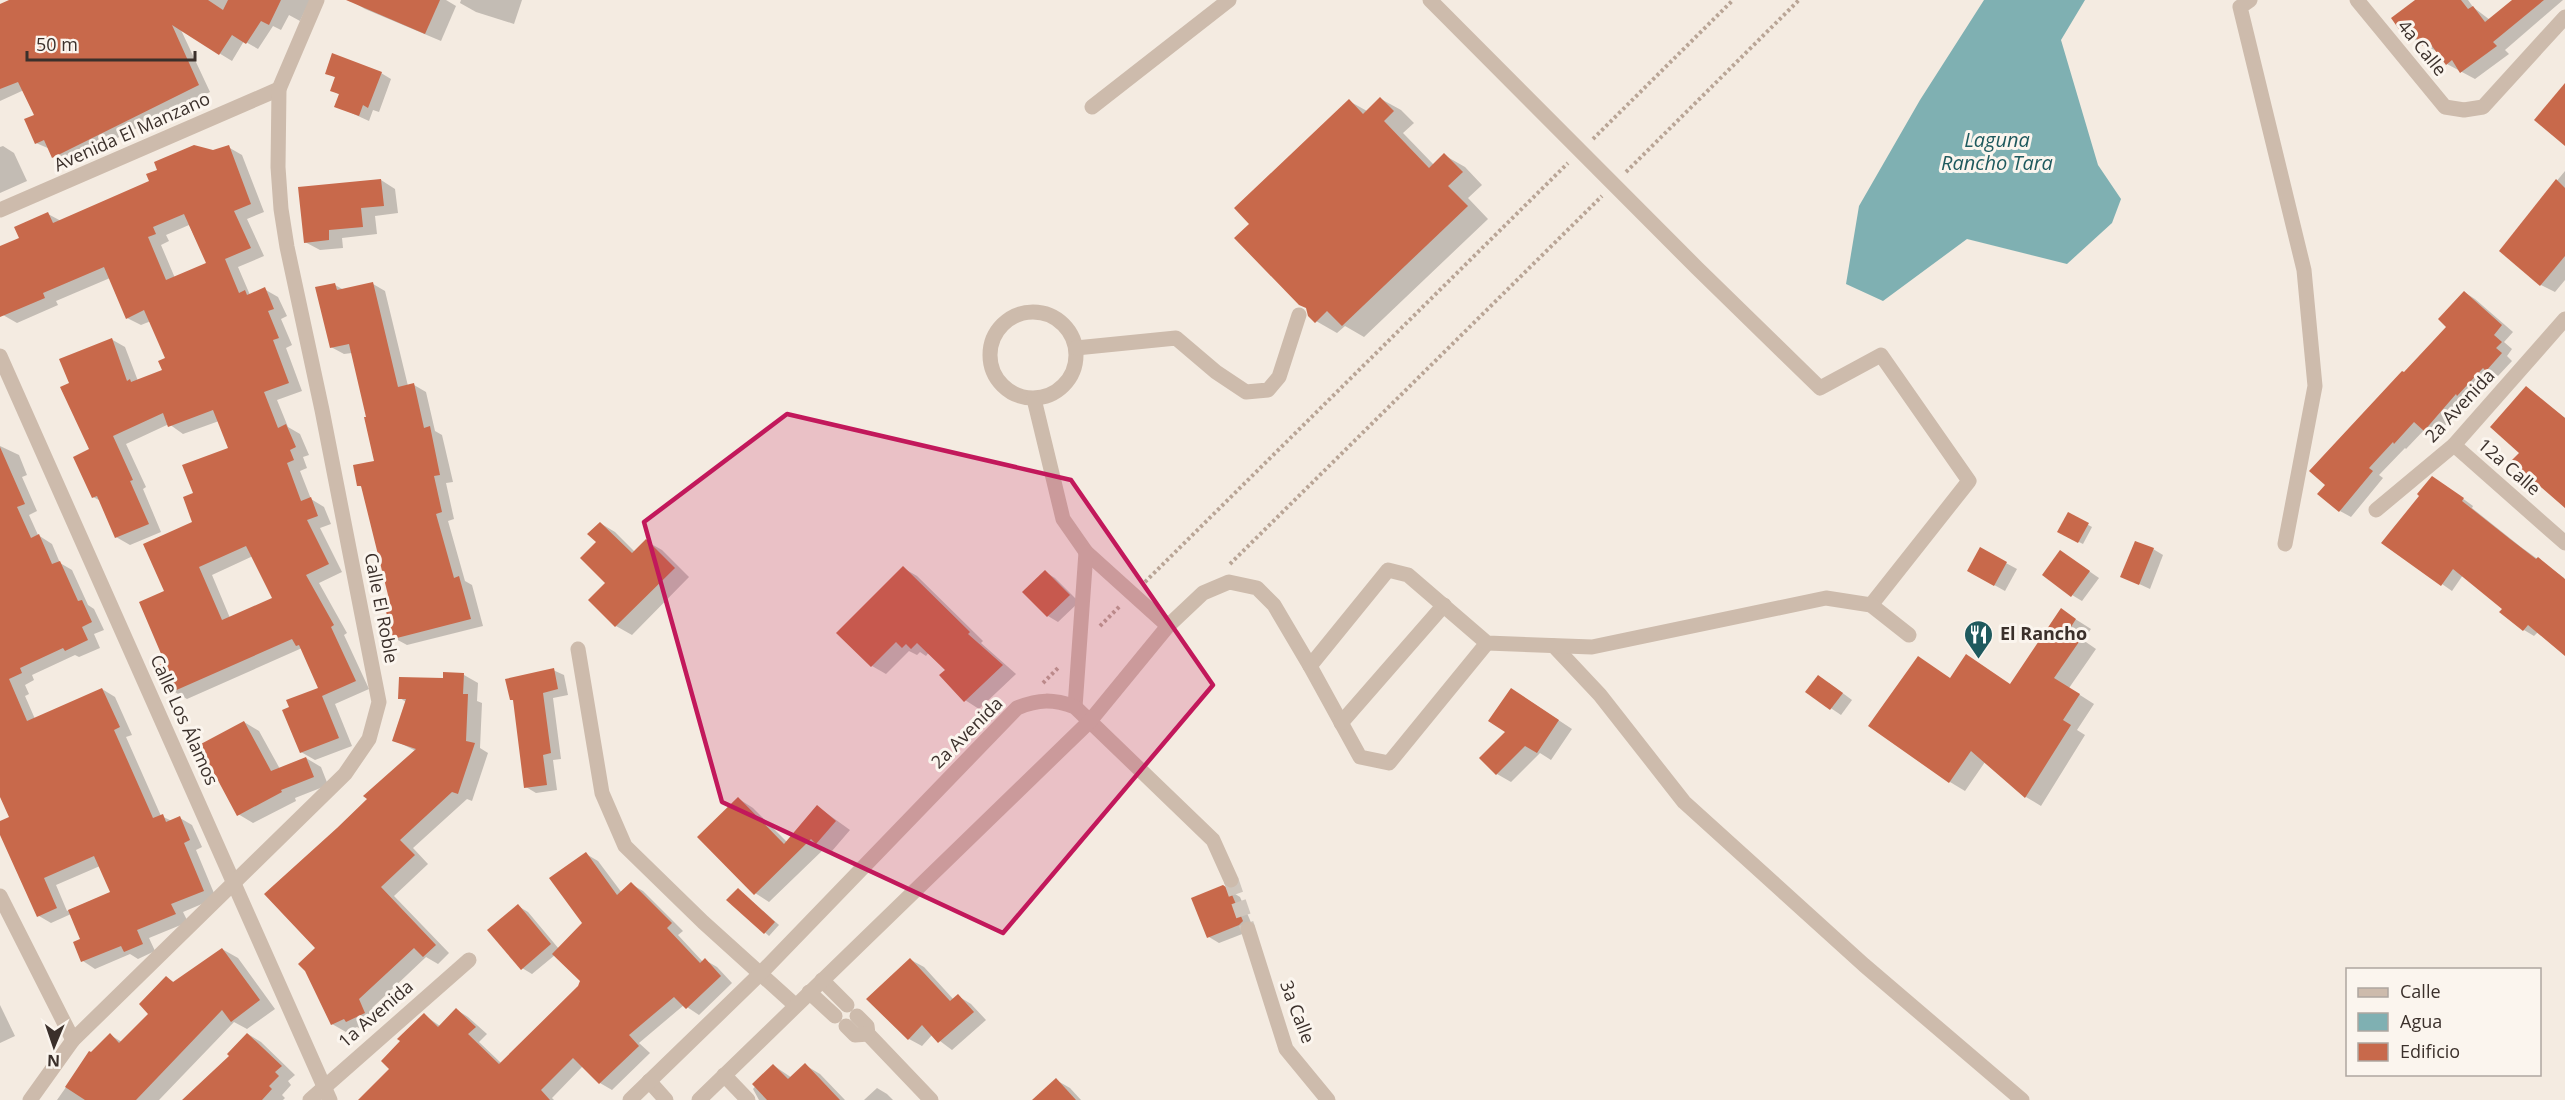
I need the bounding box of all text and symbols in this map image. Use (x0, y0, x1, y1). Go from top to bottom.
street label: 4a Calle (2393, 14, 2453, 80)
scale bar (27, 24, 195, 62)
text: 50 m (36, 32, 78, 56)
street label: Avenida El Manzano (50, 86, 213, 176)
water label: Laguna Rancho Tara (1941, 126, 2053, 176)
street label: 2a Avenida (2419, 363, 2499, 447)
street label: 12a Calle (2473, 432, 2546, 500)
street label: Calle El Roble (360, 551, 404, 665)
restaurant icon: El Rancho (1963, 618, 1995, 660)
place label: El Rancho (2000, 621, 2087, 645)
street label: Calle Los Álamos (145, 650, 224, 789)
street label: 2a Avenida (925, 691, 1007, 773)
legend (2346, 968, 2541, 1076)
street label: 1a Avenida (333, 974, 418, 1053)
street label: 3a Calle (1275, 977, 1321, 1047)
text: Calle (2400, 979, 2441, 1003)
text: Agua (2400, 1009, 2442, 1033)
north arrow (24, 1016, 84, 1076)
text: Edificio (2400, 1039, 2460, 1063)
text: N (47, 1050, 60, 1072)

